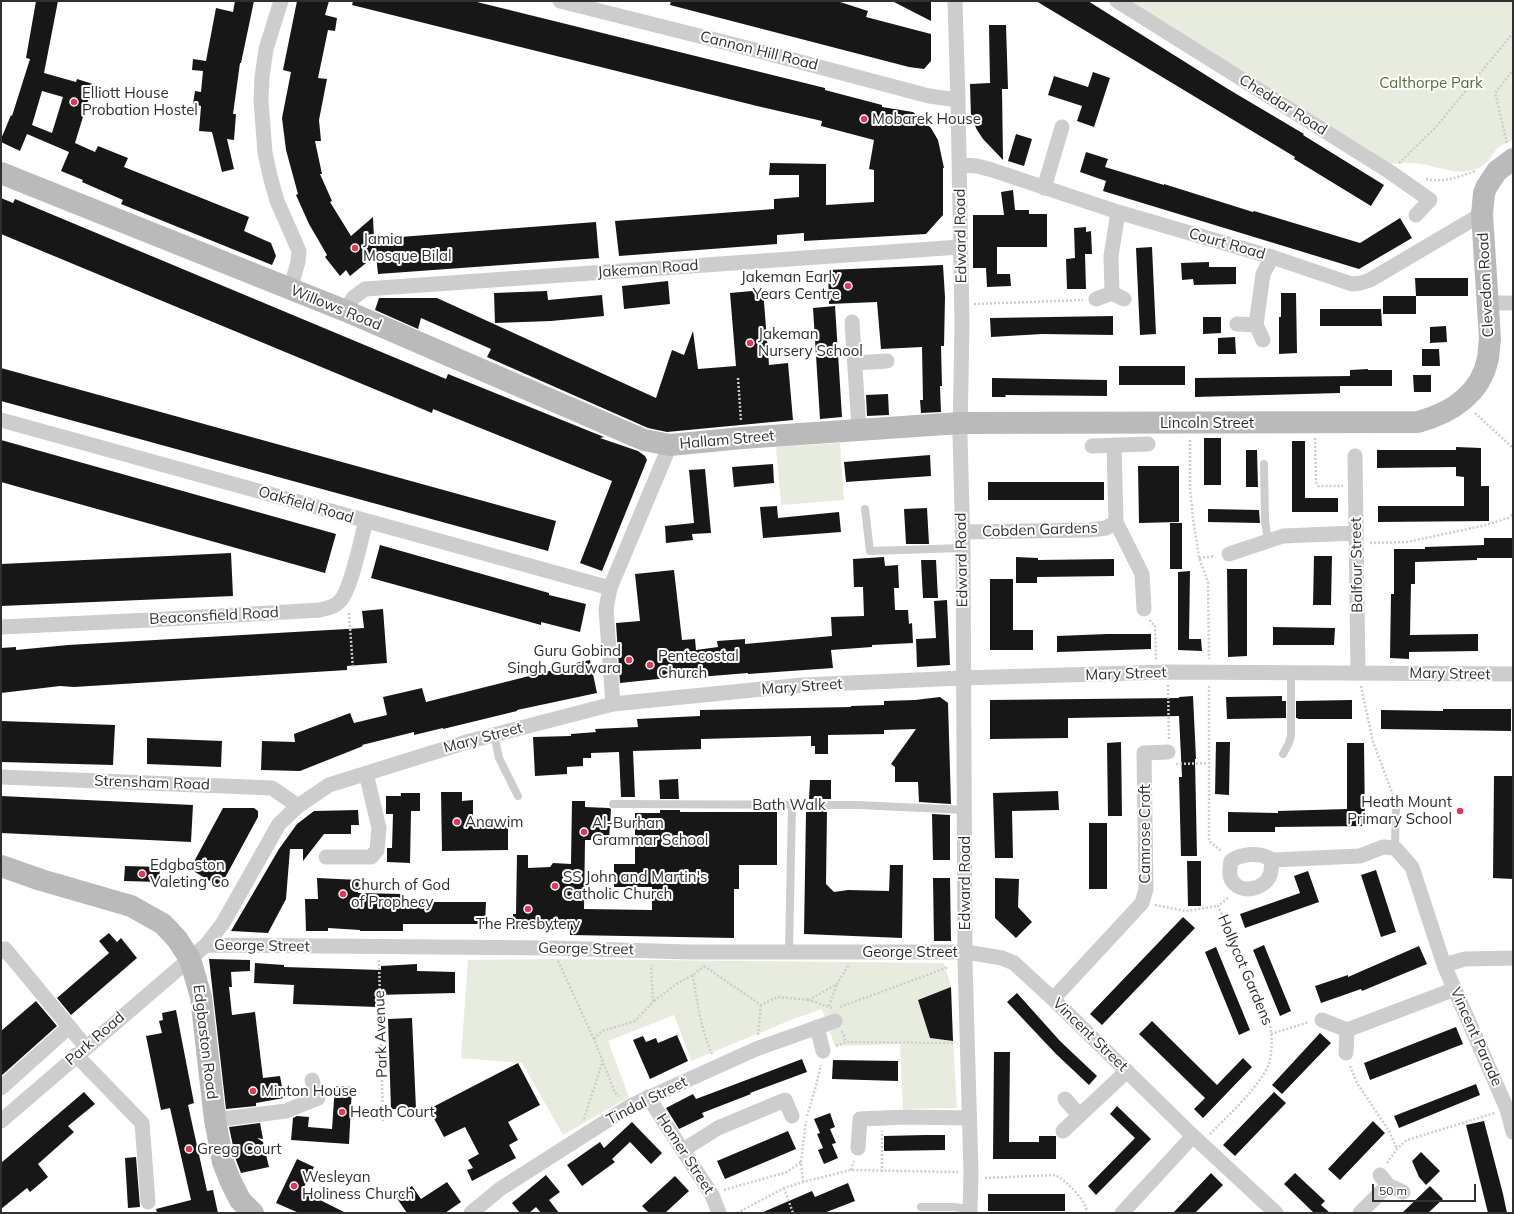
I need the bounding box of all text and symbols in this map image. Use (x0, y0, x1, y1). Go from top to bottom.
street label: Cannon Hill Road (698, 28, 820, 74)
street label: Cheddar Road (1236, 71, 1330, 139)
park label: Calthorpe Park (1379, 74, 1483, 92)
place label: Elliott House Probation Hostel (82, 84, 198, 119)
marker: Elliott House Probation Hostel (69, 97, 79, 107)
place label: Mobarek House (872, 110, 981, 128)
marker: Mobarek House (859, 114, 869, 124)
street label: Edward Road (951, 189, 971, 283)
street label: Court Road (1187, 224, 1267, 264)
place label: Jamia Mosque Bilal (363, 230, 452, 265)
street label: Clevedon Road (1474, 232, 1498, 338)
marker: Jamia Mosque Bilal (350, 243, 360, 253)
street label: Jakeman Road (597, 256, 699, 282)
place label: Jakeman Early Years Centre (741, 268, 840, 303)
marker: Jakeman Early Years Centre (843, 281, 853, 291)
street label: Willows Road (288, 282, 384, 334)
place label: Jakeman Nursery School (758, 325, 863, 360)
marker: Jakeman Nursery School (745, 338, 755, 348)
street label: Lincoln Street (1160, 414, 1254, 432)
street label: Hallam Street (679, 427, 775, 453)
street label: Oakfield Road (256, 483, 356, 527)
street label: Edward Road (952, 513, 972, 607)
street label: Balfour Street (1347, 517, 1367, 613)
street label: Cobden Gardens (982, 519, 1098, 541)
street label: Beaconsfield Road (149, 604, 279, 628)
place label: Guru Gobind Singh Gurdwara (507, 642, 621, 677)
place label: Pentecostal Church (658, 647, 739, 682)
marker: Guru Gobind Singh Gurdwara (624, 655, 634, 665)
marker: Pentecostal Church (645, 660, 655, 670)
street label: Mary Street (1085, 664, 1167, 684)
street label: Mary Street (1409, 664, 1491, 684)
street label: Mary Street (761, 675, 843, 699)
street label: Mary Street (441, 719, 525, 757)
street label: Strensham Road (94, 772, 210, 794)
street label: Camrose Croft (1136, 784, 1154, 884)
place label: Heath Mount Primary School (1347, 793, 1452, 828)
street label: Bath Walk (752, 796, 826, 814)
marker: Heath Mount Primary School (1455, 806, 1465, 816)
place label: Anawim (465, 813, 524, 831)
place label: Al-Burhan Grammar School (592, 814, 708, 849)
marker: Anawim (452, 817, 462, 827)
marker: Al-Burhan Grammar School (579, 827, 589, 837)
street label: Edward Road (956, 836, 974, 930)
place label: Edgbaston Valeting Co (150, 856, 229, 891)
place label: SS John and Martin's Catholic Church (563, 868, 707, 903)
marker: Edgbaston Valeting Co (137, 869, 147, 879)
place label: Church of God of Prophecy (351, 876, 450, 911)
marker: SS John and Martin's Catholic Church (550, 881, 560, 891)
marker: Church of God of Prophecy (338, 889, 348, 899)
marker: The Presbytery (523, 904, 533, 914)
street label: Hollycot Gardens (1214, 912, 1276, 1028)
place label: The Presbytery (476, 915, 580, 933)
street label: George Street (214, 936, 310, 956)
street label: George Street (538, 939, 634, 959)
street label: George Street (862, 943, 958, 961)
street label: Edgbaston Road (189, 984, 221, 1100)
street label: Vincent Parade (1446, 985, 1506, 1089)
street label: Park Avenue (370, 990, 392, 1078)
street label: Vincent Street (1049, 995, 1131, 1075)
street label: Park Road (62, 1009, 128, 1069)
street label: Tindal Street (604, 1073, 690, 1129)
place label: Minton House (261, 1082, 357, 1100)
marker: Minton House (248, 1086, 258, 1096)
place label: Heath Court (350, 1103, 435, 1121)
marker: Heath Court (337, 1107, 347, 1117)
street label: Homer Street (652, 1110, 718, 1198)
place label: Gregg Court (197, 1140, 282, 1158)
marker: Gregg Court (184, 1144, 194, 1154)
place label: Wesleyan Holiness Church (302, 1168, 414, 1203)
scale bar (1374, 1176, 1478, 1202)
marker: Wesleyan Holiness Church (289, 1181, 299, 1191)
text: 50 m (1379, 1183, 1407, 1198)

